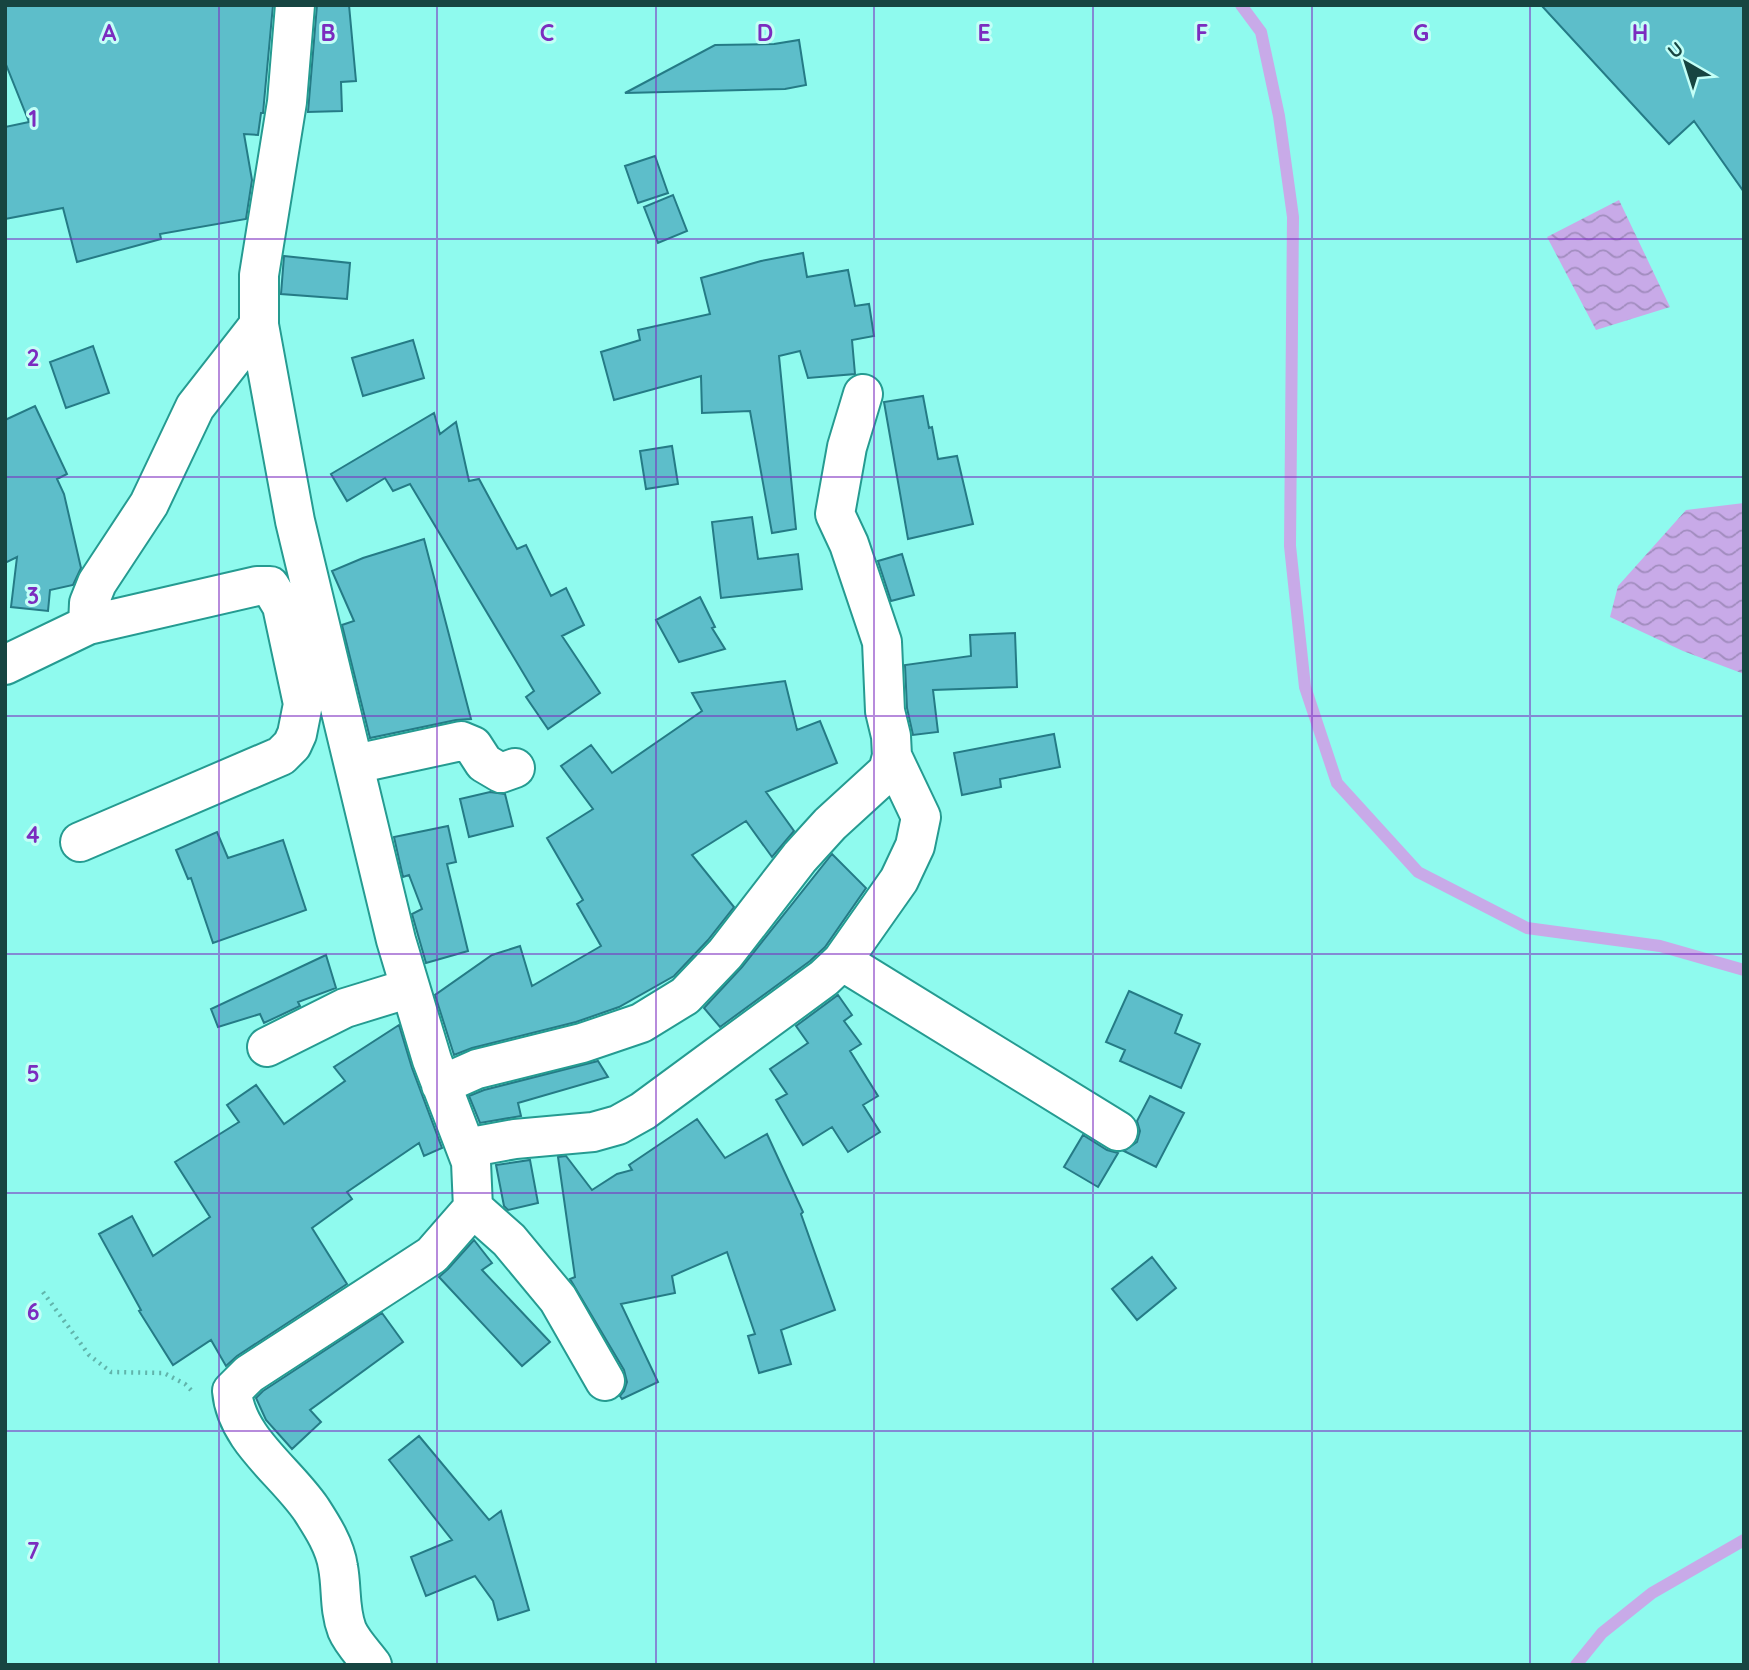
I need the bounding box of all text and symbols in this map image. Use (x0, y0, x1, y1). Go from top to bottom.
text: A (102, 18, 117, 47)
text: B (320, 18, 336, 47)
text: C (540, 18, 554, 47)
text: D (757, 18, 773, 47)
text: E (977, 18, 991, 47)
text: F (1196, 18, 1208, 47)
text: G (1413, 18, 1429, 47)
text: H (1632, 18, 1648, 47)
north arrow (1651, 28, 1721, 98)
text: U (1663, 36, 1688, 63)
text: 1 (29, 104, 37, 133)
text: 2 (26, 343, 40, 372)
text: 3 (27, 581, 39, 610)
text: 4 (26, 820, 40, 849)
text: 5 (26, 1059, 40, 1088)
text: 6 (27, 1297, 39, 1326)
text: 7 (27, 1536, 40, 1565)

